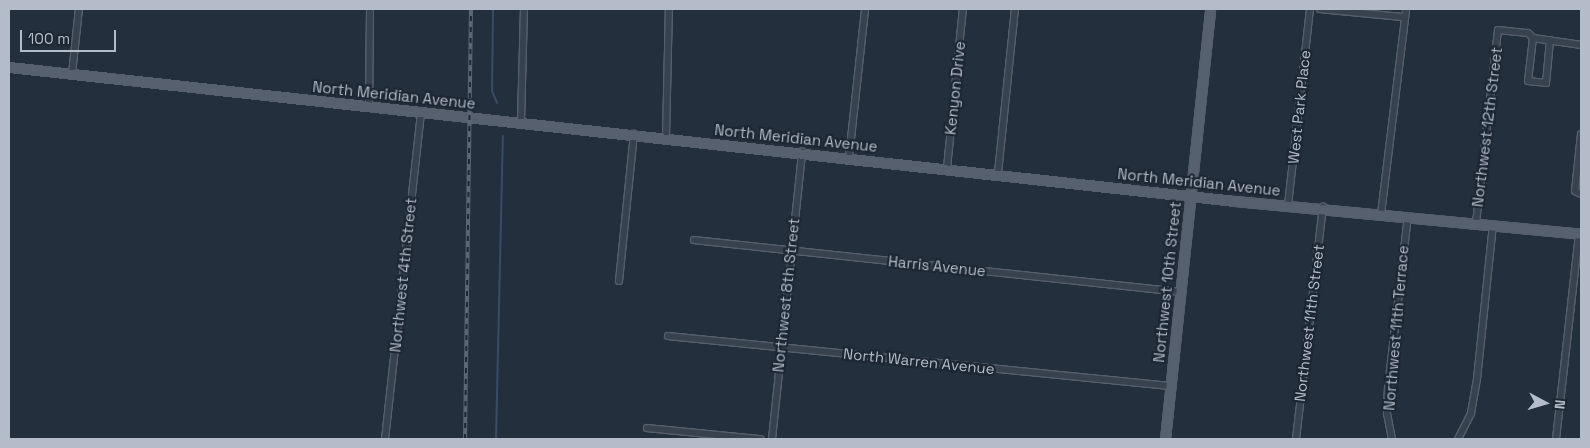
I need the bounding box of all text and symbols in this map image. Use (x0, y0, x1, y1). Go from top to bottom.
scale bar (22, 20, 119, 52)
text: 100 m (28, 29, 70, 48)
street label: Kenyon Drive (941, 40, 969, 136)
street label: Northwest 12th Street (1468, 46, 1506, 208)
street label: West Park Place (1284, 49, 1314, 165)
street label: North Meridian Avenue (312, 77, 476, 113)
street label: North Meridian Avenue (714, 120, 878, 156)
street label: North Meridian Avenue (1117, 164, 1281, 200)
street label: Northwest 4th Street (386, 197, 420, 353)
street label: Northwest 10th Street (1150, 201, 1184, 363)
street label: Northwest 8th Street (769, 217, 803, 373)
street label: Northwest 11th Street (1290, 243, 1328, 403)
street label: Northwest 11th Terrace (1380, 244, 1412, 412)
street label: Harris Avenue (887, 252, 987, 280)
street label: North Warren Avenue (842, 344, 996, 378)
north arrow (1520, 378, 1570, 428)
text: N (1550, 399, 1569, 410)

